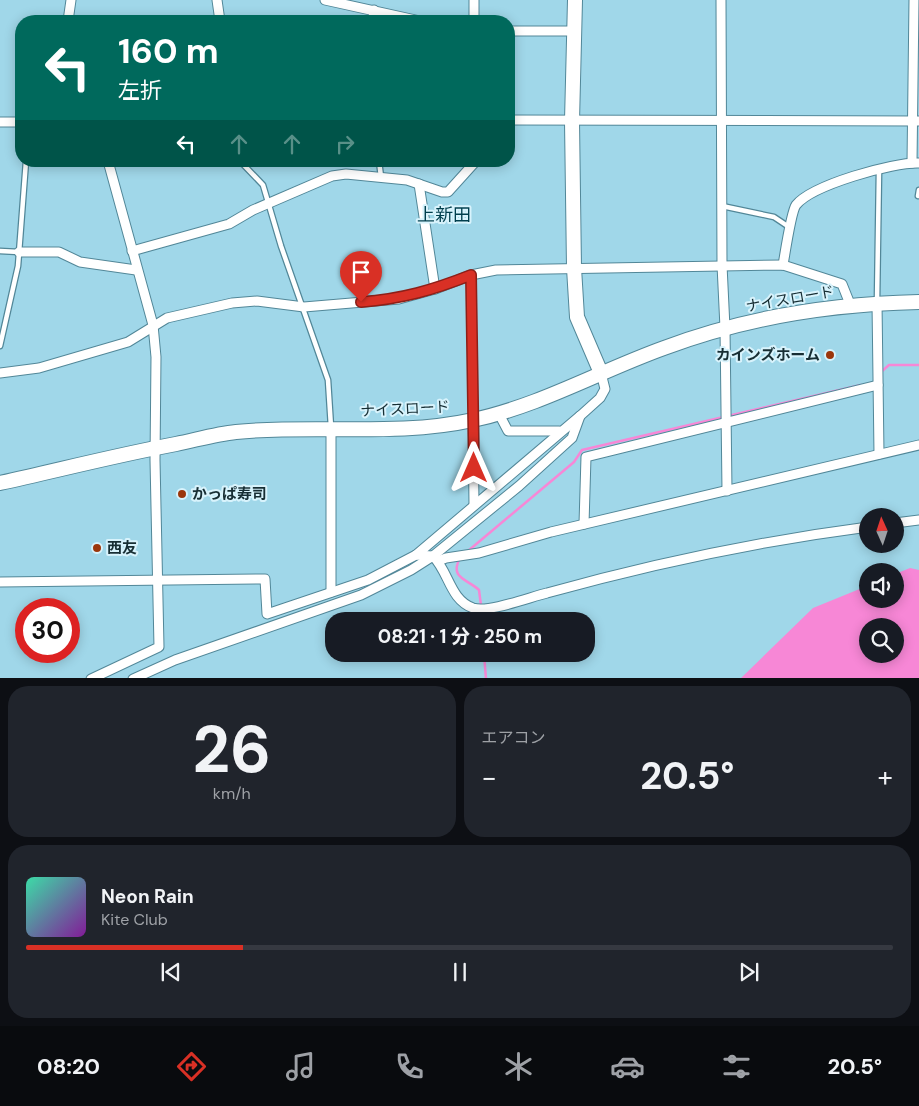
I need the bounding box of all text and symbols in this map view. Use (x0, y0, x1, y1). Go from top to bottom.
text: 160 m (118, 28, 219, 74)
icon: left (35, 35, 100, 100)
text: 左折 (118, 76, 162, 105)
icon: left (172, 130, 200, 158)
icon: ahead (225, 130, 253, 158)
icon: ahead (278, 130, 306, 158)
icon: right (331, 130, 359, 158)
district label: 上新田 (417, 203, 471, 227)
pin (340, 251, 382, 302)
icon: arrive (347, 258, 375, 286)
street label: ナイスロード (744, 281, 836, 317)
place label: カインズホーム (716, 345, 820, 365)
marker: カインズホーム (824, 349, 836, 361)
street label: ナイスロード (360, 397, 450, 421)
position arrow (447, 441, 499, 493)
place label: かっぱ寿司 (192, 484, 267, 504)
marker: かっぱ寿司 (176, 488, 188, 500)
north arrow (859, 508, 904, 552)
map controls (859, 508, 904, 663)
place label: 西友 (107, 538, 137, 558)
marker: 西友 (91, 542, 103, 554)
button: sound (859, 563, 904, 608)
speed limit sign: 30 (15, 598, 80, 663)
button: search (859, 618, 904, 663)
text: 08:21 · 1 分 · 250 m (378, 624, 542, 649)
text: 26 (192, 708, 271, 792)
text: エアコン (482, 727, 546, 748)
text: 20.5° (640, 751, 734, 801)
text: − (482, 759, 497, 796)
text: + (878, 759, 893, 796)
text: km/h (213, 783, 251, 804)
text: Neon Rain (101, 884, 194, 909)
text: Kite Club (101, 909, 168, 930)
icon: previous (157, 958, 185, 986)
icon: pause (446, 958, 474, 986)
icon: next (735, 958, 763, 986)
icon: directions (174, 1049, 209, 1084)
icon: music (283, 1049, 318, 1084)
icon: phone (392, 1049, 427, 1084)
icon: climate (501, 1049, 536, 1084)
icon: car (610, 1049, 645, 1084)
icon: filters (719, 1049, 754, 1084)
text: 08:20 (37, 1052, 100, 1081)
text: 20.5° (828, 1052, 882, 1081)

